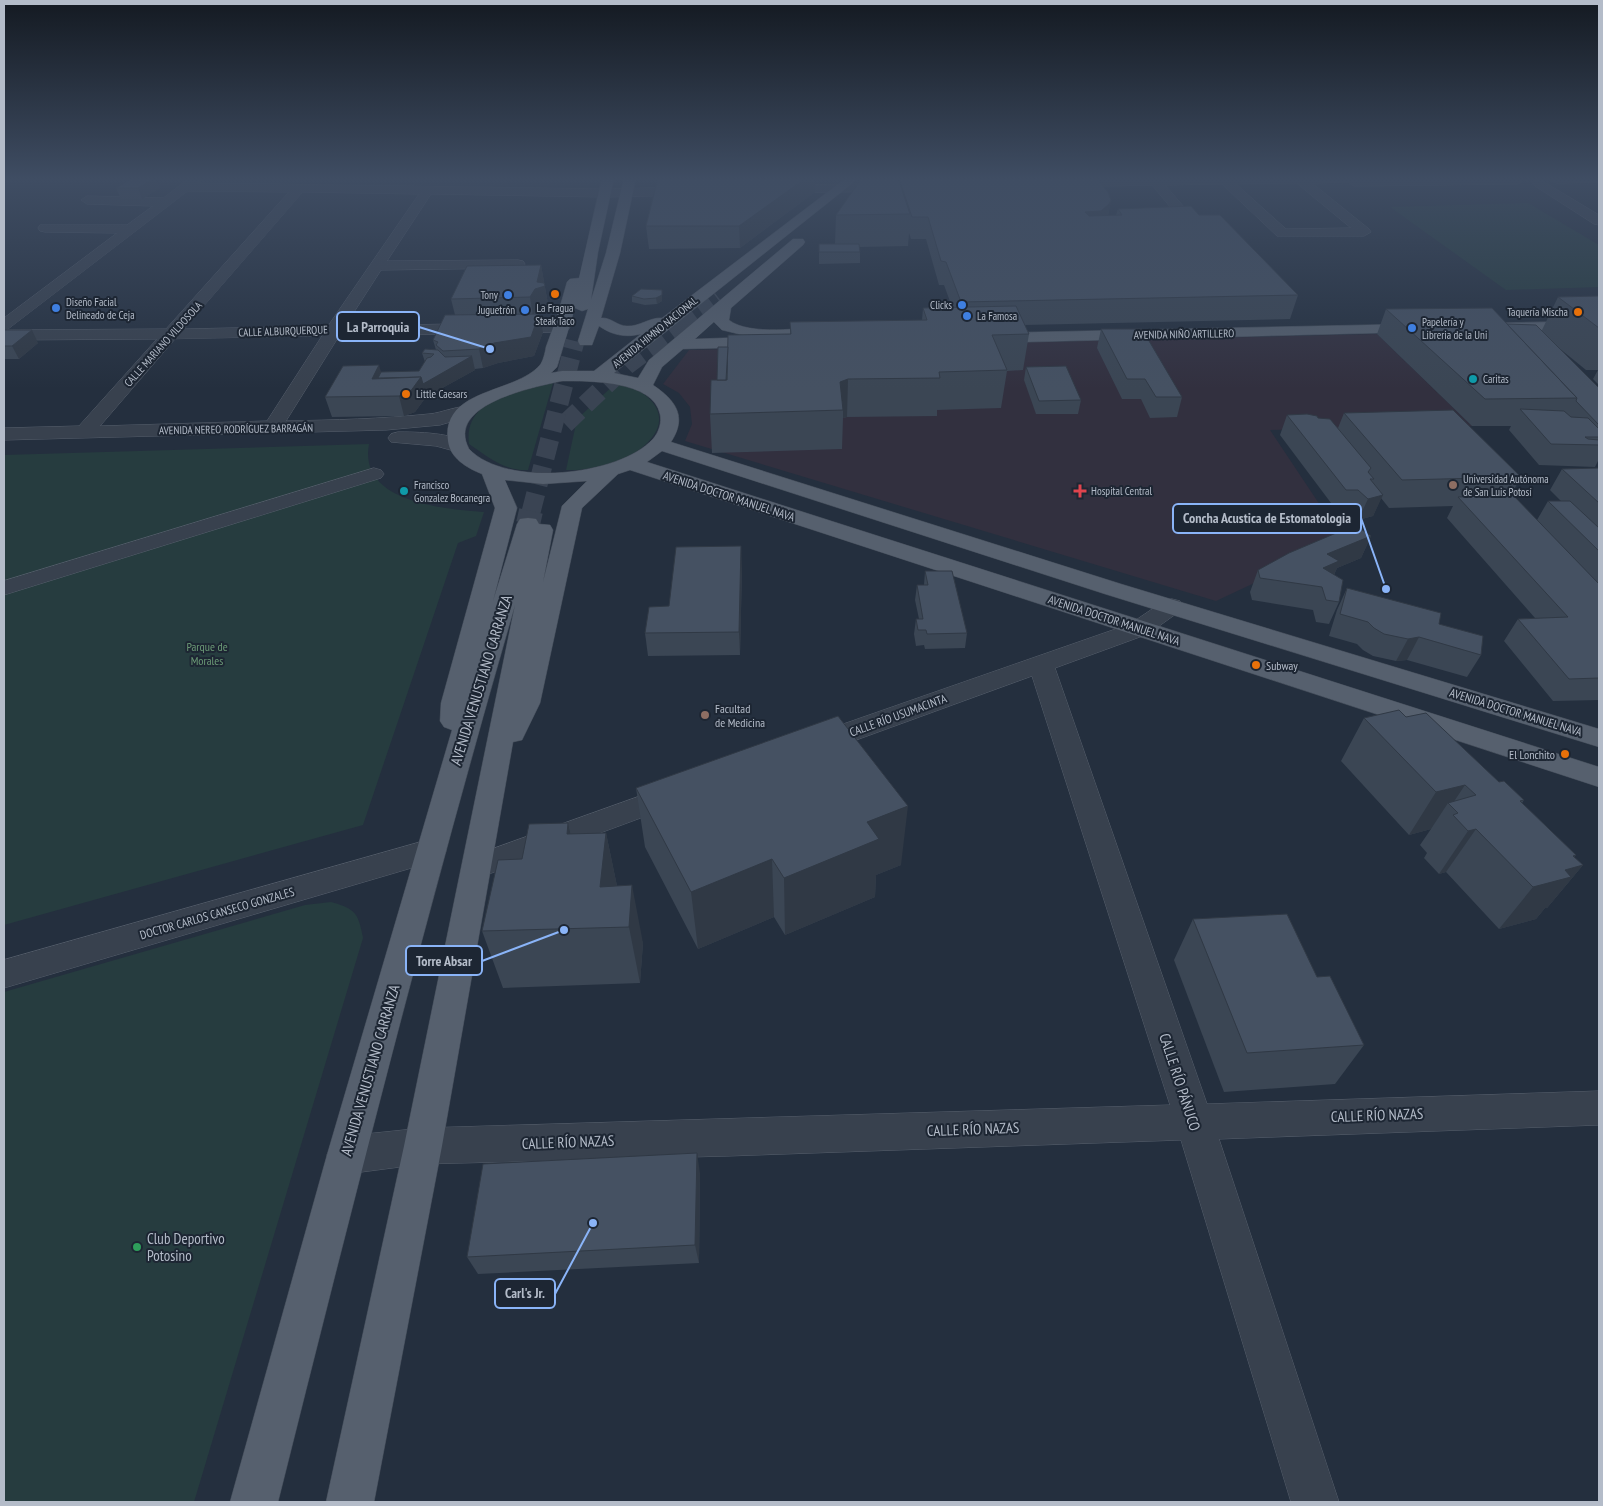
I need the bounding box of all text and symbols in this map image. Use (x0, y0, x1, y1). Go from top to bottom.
place label: Tony (480, 288, 499, 302)
marker: La Fragua Steak Taco (549, 288, 561, 300)
marker: Tony (502, 289, 514, 301)
street label: AVENIDA HIMNO NACIONAL (609, 293, 701, 371)
place label: Diseño Facial Delineado de Ceja (66, 295, 135, 322)
street label: CALLE MARIANO VILDOSOLA (121, 298, 206, 390)
place label: Clicks (930, 298, 952, 312)
marker: Clicks (956, 299, 968, 311)
place label: La Fragua Steak Taco (535, 301, 575, 328)
marker: Diseño Facial Delineado de Ceja (50, 302, 62, 314)
place label: Juguetrón (477, 303, 515, 317)
marker: Juguetrón (519, 304, 531, 316)
place label: Taquería Mischa (1507, 305, 1568, 319)
marker: Taquería Mischa (1572, 306, 1584, 318)
place label: La Famosa (977, 309, 1017, 323)
marker: La Famosa (961, 310, 973, 322)
callout: La Parroquia (337, 312, 419, 341)
place label: Papelería y Libreria de la Uni (1422, 315, 1487, 342)
text: La Parroquia (347, 318, 409, 336)
street label: CALLE ALBURQUERQUE (238, 322, 328, 340)
marker: Papelería y Libreria de la Uni (1406, 322, 1418, 334)
street label: AVENIDA NIÑO ARTILLERO (1134, 326, 1234, 342)
place label: Caritas (1483, 372, 1509, 386)
marker: Caritas (1467, 373, 1479, 385)
place label: Little Caesars (416, 387, 467, 401)
marker: Little Caesars (400, 388, 412, 400)
street label: AVENIDA NEREO RODRÍGUEZ BARRAGÁN (159, 421, 313, 437)
street label: AVENIDA DOCTOR MANUEL NAVA (661, 468, 797, 524)
place label: Universidad Autónoma de San Luis Potosí (1463, 472, 1549, 499)
place label: Francisco Gonzalez Bocanegra (414, 478, 490, 505)
marker: Universidad Autónoma de San Luis Potosí (1447, 479, 1459, 491)
marker: Hospital Central (1073, 484, 1087, 498)
place label: Hospital Central (1091, 484, 1152, 498)
marker: Francisco Gonzalez Bocanegra (398, 485, 410, 497)
callout: Concha Acustica de Estomatologia (1173, 504, 1361, 533)
text: Concha Acustica de Estomatologia (1183, 509, 1351, 527)
street label: AVENIDA VENUSTIANO CARRANZA (446, 592, 516, 767)
street label: AVENIDA DOCTOR MANUEL NAVA (1046, 592, 1182, 648)
park label: Parque de Morales (186, 639, 228, 668)
place label: Subway (1266, 658, 1298, 673)
marker: Subway (1250, 659, 1262, 671)
street label: AVENIDA DOCTOR MANUEL NAVA (1448, 685, 1584, 739)
street label: CALLE RÍO USUMACINTA (847, 690, 949, 740)
place label: Facultad de Medicina (715, 701, 765, 730)
marker: Facultad de Medicina (699, 709, 711, 721)
place label: El Lonchito (1509, 747, 1555, 762)
marker: El Lonchito (1559, 748, 1571, 760)
street label: DOCTOR CARLOS CANSECO GONZALES (138, 884, 296, 942)
callout: Torre Absar (406, 946, 482, 975)
text: Torre Absar (416, 952, 473, 970)
street label: AVENIDA VENUSTIANO CARRANZA (336, 981, 404, 1158)
street label: CALLE RÍO PÁNUCO (1155, 1031, 1205, 1133)
street label: CALLE RÍO NAZAS (1330, 1104, 1424, 1126)
street label: CALLE RÍO NAZAS (926, 1118, 1020, 1140)
street label: CALLE RÍO NAZAS (521, 1131, 615, 1153)
place label: Club Deportivo Potosino (147, 1229, 225, 1265)
marker: Club Deportivo Potosino (131, 1241, 143, 1253)
callout: Carl's Jr. (495, 1279, 555, 1308)
text: Carl's Jr. (505, 1284, 545, 1302)

